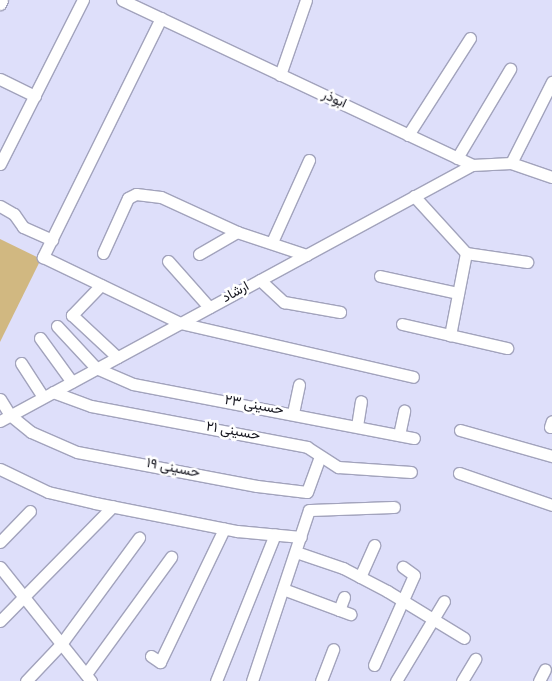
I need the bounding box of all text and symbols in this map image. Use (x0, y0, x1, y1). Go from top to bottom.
street label: ابوذر (319, 87, 349, 113)
street label: ارشاد (220, 279, 252, 307)
street label: حسینی ۲۳ (223, 393, 285, 419)
street label: حسینی ۲۱ (205, 419, 261, 445)
street label: حسینی ۱۹ (145, 456, 201, 482)

